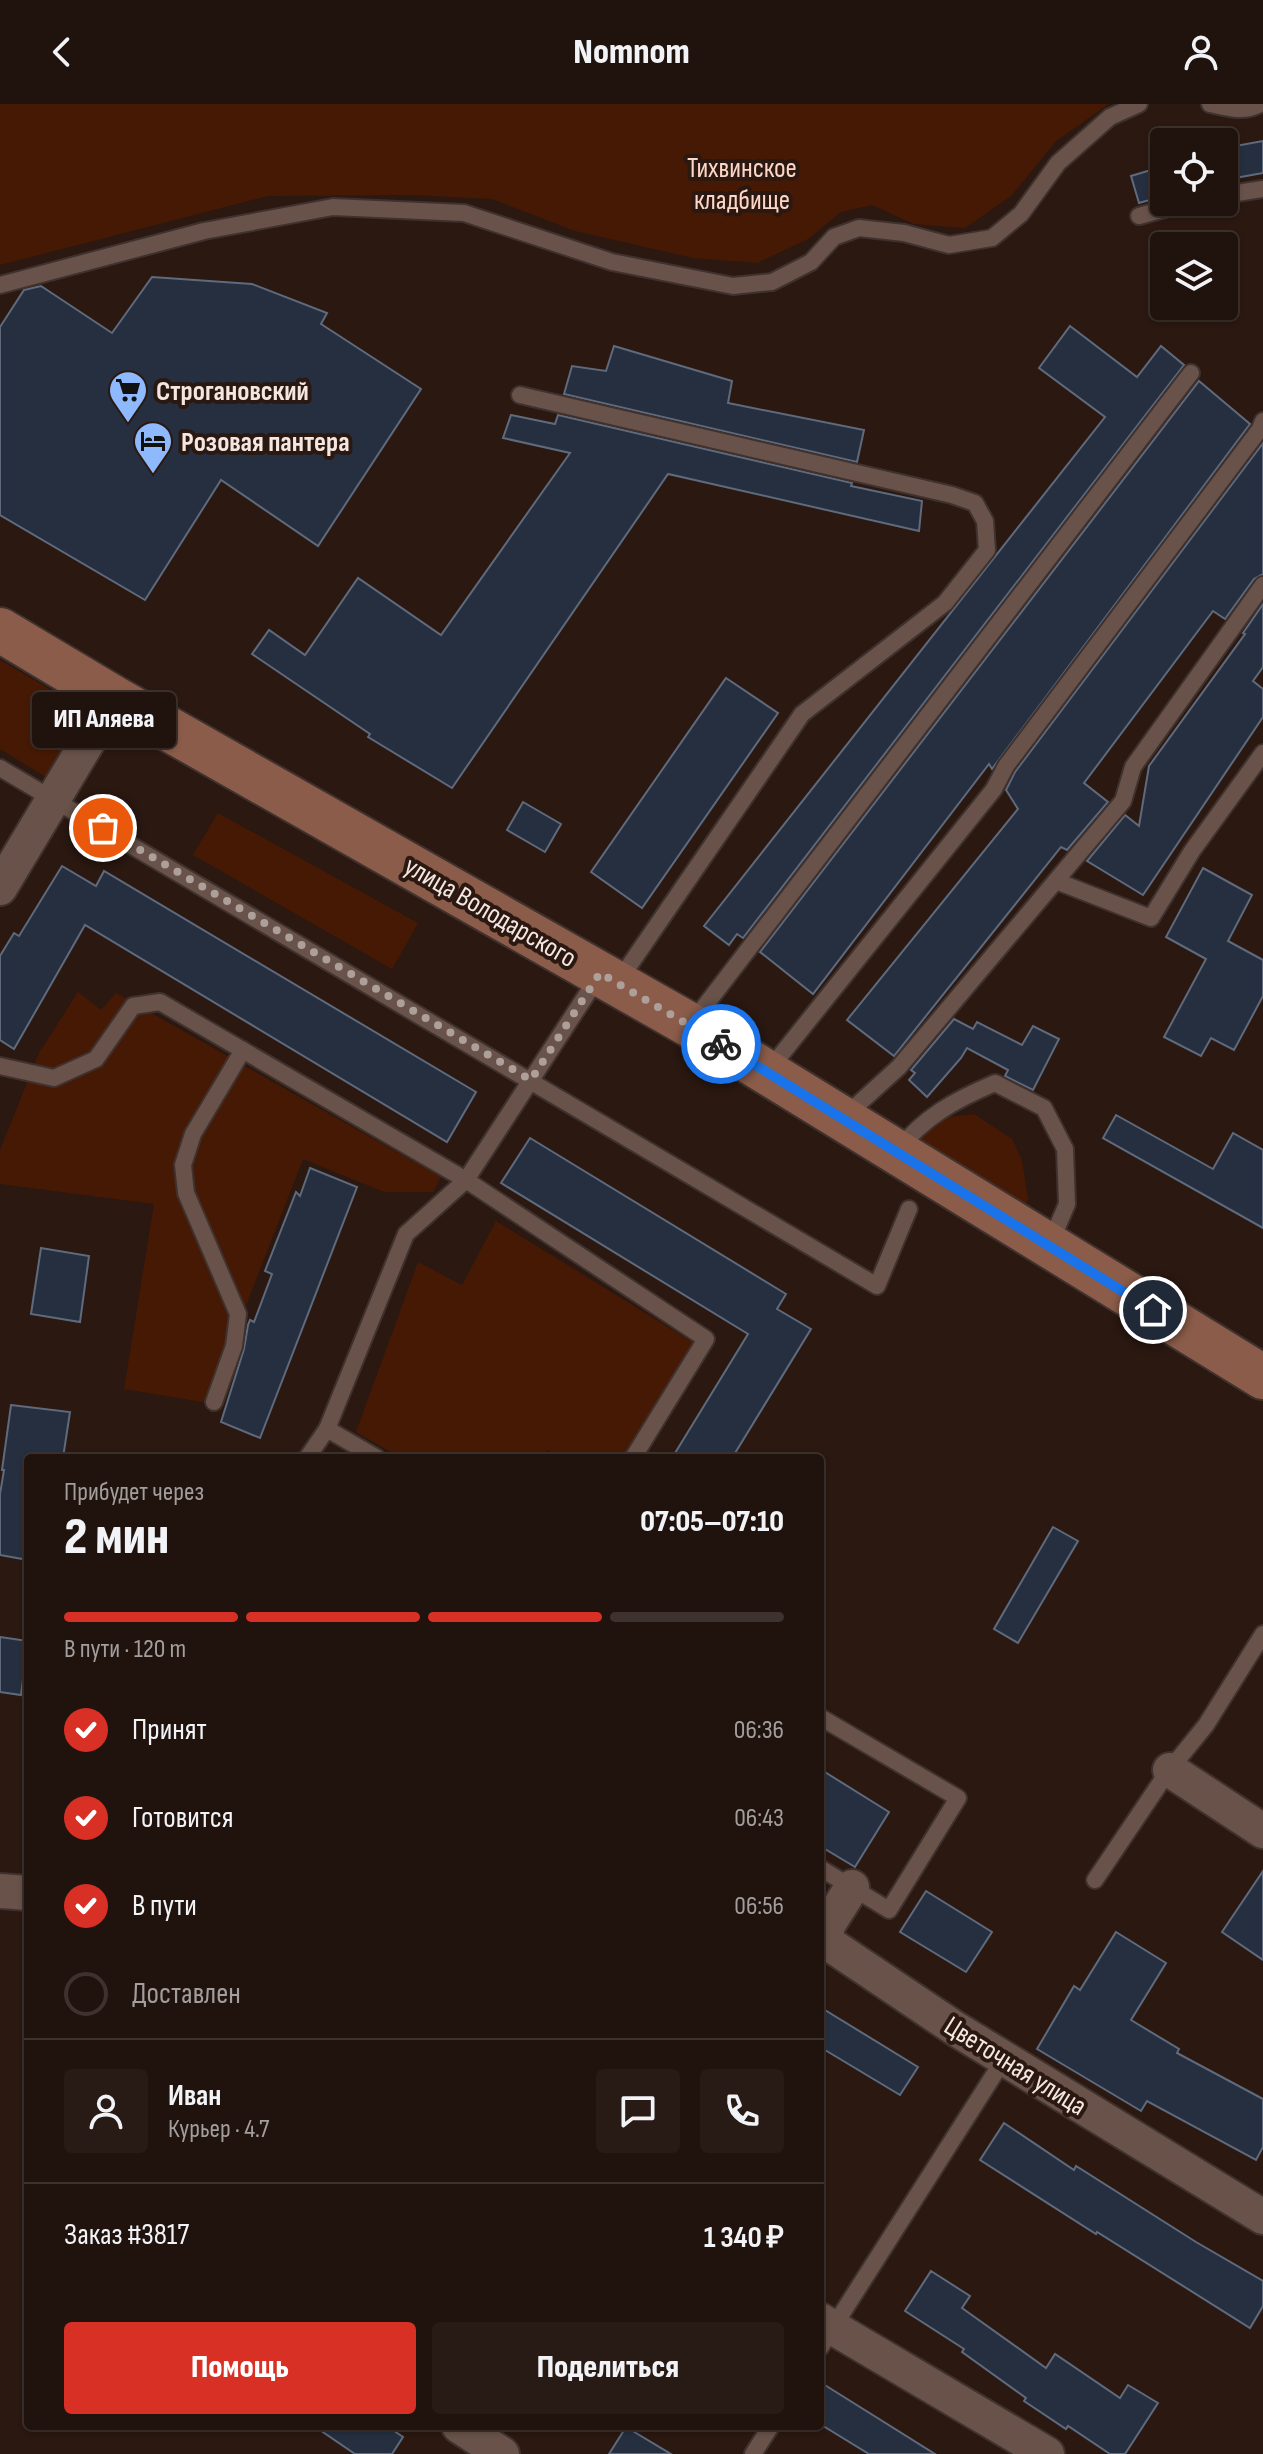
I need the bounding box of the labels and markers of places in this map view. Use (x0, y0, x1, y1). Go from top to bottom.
supermarket icon: Строгановский (107, 369, 149, 424)
place label: Строгановский (156, 375, 309, 408)
hotel icon: Розовая пантера (132, 420, 174, 475)
place label: Розовая пантера (181, 426, 350, 459)
callout: ИП Аляева (31, 692, 175, 748)
pin (69, 794, 137, 862)
pin (1119, 1276, 1187, 1344)

